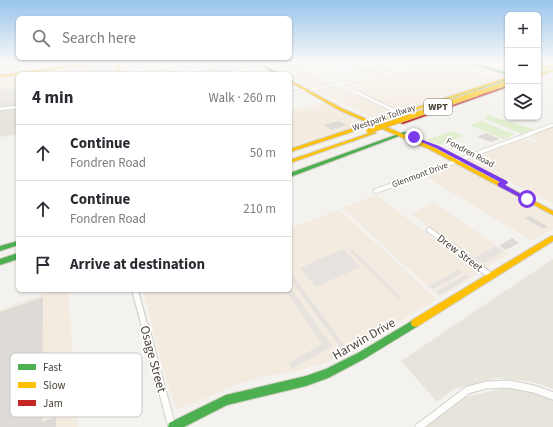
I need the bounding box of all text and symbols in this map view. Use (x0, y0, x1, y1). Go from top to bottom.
map controls (505, 12, 541, 120)
button: + (505, 12, 541, 48)
search box (16, 16, 292, 60)
icon: search (30, 27, 52, 49)
text: Search here (62, 28, 136, 49)
button: − (505, 48, 541, 84)
button: layers (505, 84, 541, 120)
text: 4 min (32, 86, 73, 110)
text: Walk · 260 m (208, 89, 276, 107)
road number: WPT (424, 99, 452, 115)
street label: Westpark Tollway (351, 101, 418, 135)
route end (405, 128, 423, 146)
text: Continue (70, 133, 130, 154)
street label: Fondren Road (444, 135, 496, 171)
icon: ahead (32, 142, 54, 164)
text: 50 m (250, 144, 276, 162)
text: Fondren Road (70, 154, 146, 172)
street label: Glenmont Drive (390, 159, 450, 191)
text: Continue (70, 189, 130, 210)
route start (518, 190, 536, 208)
icon: ahead (32, 198, 54, 220)
text: 210 m (243, 200, 276, 218)
text: Fondren Road (70, 210, 146, 228)
street label: Drew Street (434, 231, 486, 275)
icon: arrive (32, 254, 54, 276)
text: Arrive at destination (70, 254, 205, 275)
street label: Harwin Drive (329, 314, 399, 364)
street label: Osage Street (135, 324, 171, 395)
legend (10, 353, 142, 417)
text: Fast (43, 360, 62, 375)
text: Slow (43, 378, 66, 393)
text: Jam (43, 396, 63, 411)

